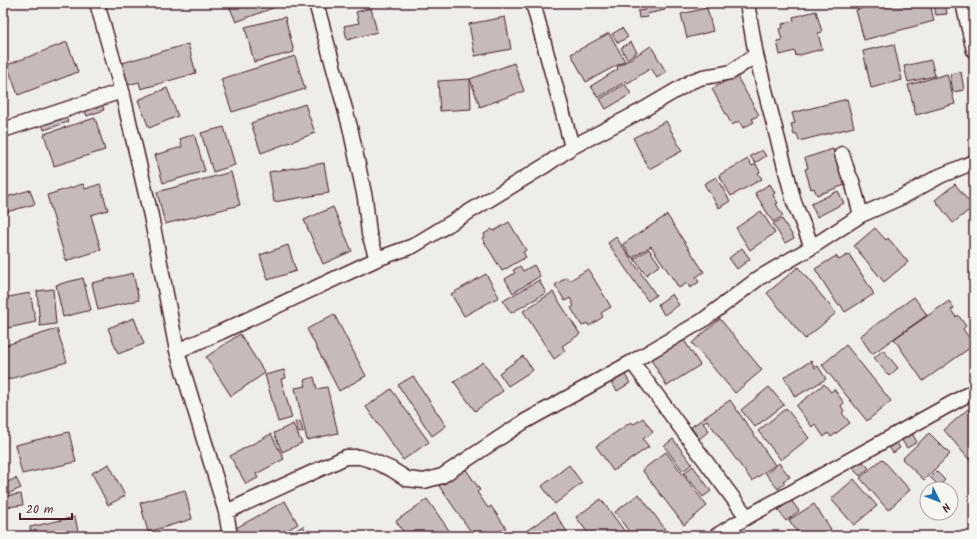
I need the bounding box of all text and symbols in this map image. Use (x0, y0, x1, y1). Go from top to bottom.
north arrow (919, 481, 959, 521)
scale bar (20, 495, 72, 521)
text: N (937, 498, 955, 516)
text: 20 m (26, 500, 54, 519)

